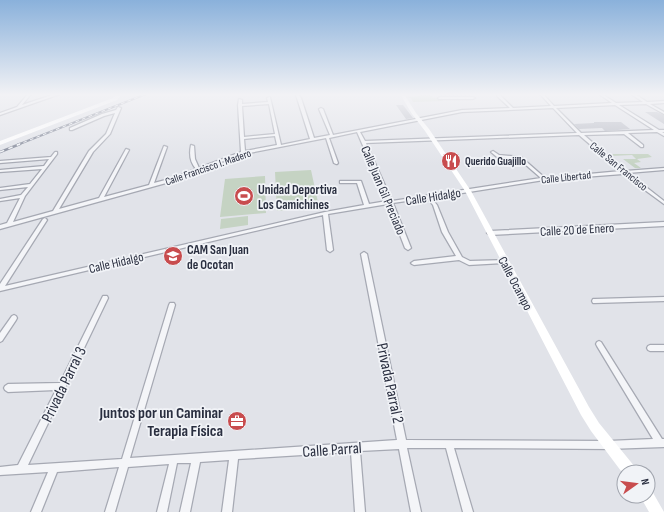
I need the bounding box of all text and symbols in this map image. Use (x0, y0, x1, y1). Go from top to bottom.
street label: Calle San Francisco (587, 139, 650, 194)
street label: Calle Juan Gil Preciado (357, 144, 409, 237)
street label: Calle Francisco I. Madero (163, 147, 253, 188)
restaurant icon: Querido Guajillo (440, 150, 462, 172)
place label: Querido Guajillo (465, 155, 526, 168)
street label: Calle Libertad (540, 168, 592, 187)
place label: Unidad Deportiva Los Camichines (258, 182, 337, 213)
sports icon: Unidad Deportiva Los Camichines (233, 185, 255, 207)
street label: Calle Hidalgo (404, 185, 462, 209)
street label: Calle 20 de Enero (540, 220, 615, 240)
place label: CAM San Juan de Ocotan (187, 242, 249, 273)
school or university icon: CAM San Juan de Ocotan (162, 245, 184, 267)
street label: Calle Hidalgo (87, 249, 145, 277)
street label: Calle Ocampo (494, 254, 536, 313)
street label: Privada Parral 2 (372, 341, 407, 425)
street label: Privada Parral 3 (38, 344, 91, 426)
place label: Juntos por un Caminar Terapia Física (98, 404, 223, 441)
office icon: Juntos por un Caminar Terapia Física (226, 410, 248, 432)
street label: Calle Parral (302, 439, 362, 462)
north arrow (616, 464, 656, 504)
text: N (638, 477, 652, 486)

